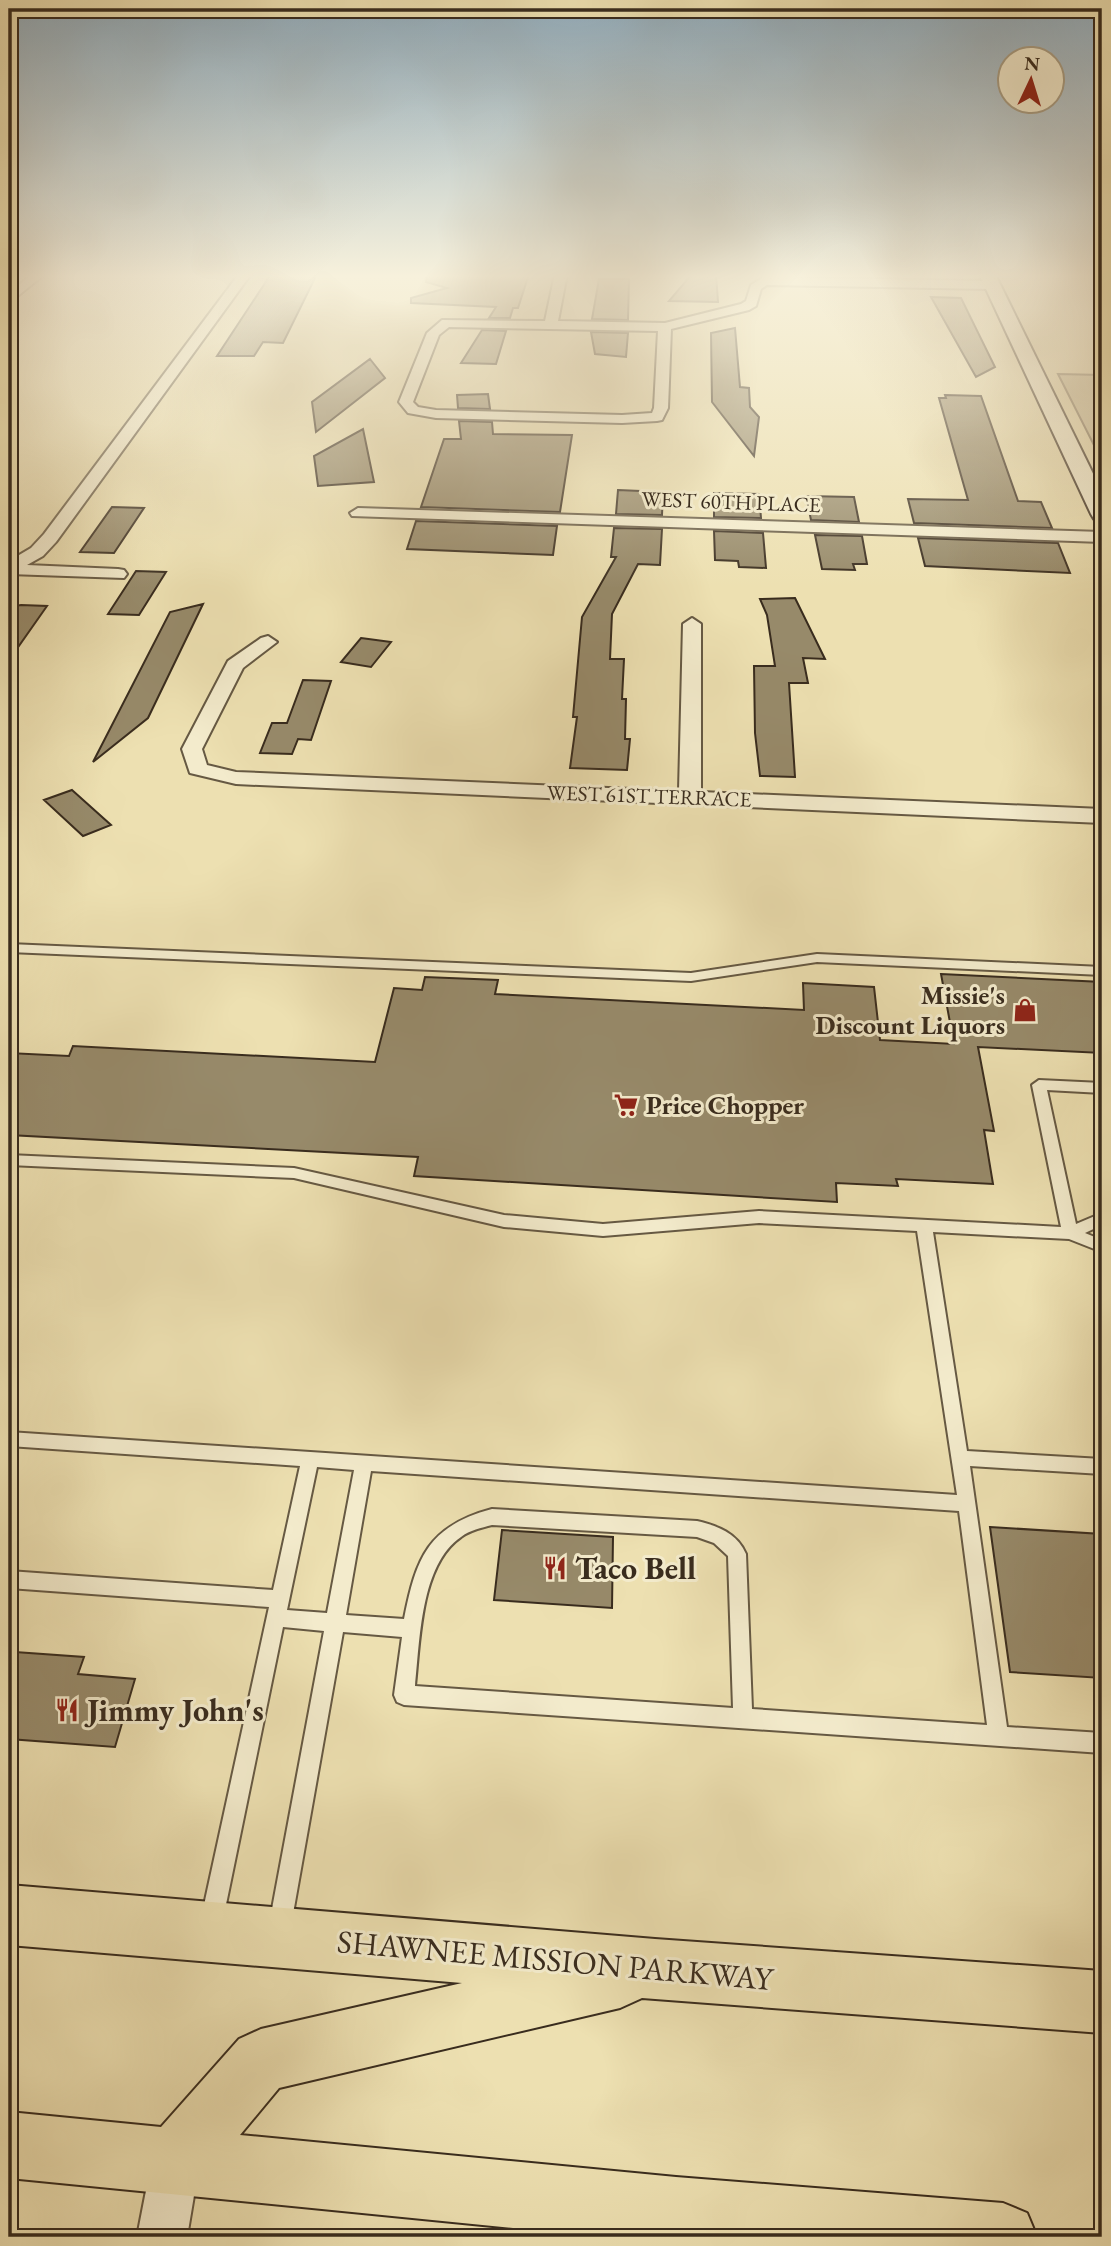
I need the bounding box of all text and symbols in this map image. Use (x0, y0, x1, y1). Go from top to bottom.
north arrow (996, 46, 1066, 116)
text: N (1024, 51, 1041, 77)
street label: WEST 60TH PLACE (641, 485, 821, 518)
street label: WEST 61ST TERRACE (546, 778, 752, 813)
place label: Missie's Discount Liquors (815, 978, 1005, 1042)
shop icon: Missie's Discount Liquors (1011, 996, 1039, 1024)
place label: Price Chopper (646, 1088, 804, 1122)
supermarket icon: Price Chopper (612, 1091, 640, 1119)
place label: Taco Bell (575, 1547, 696, 1589)
restaurant icon: Taco Bell (541, 1554, 569, 1582)
place label: Jimmy John's (84, 1689, 264, 1731)
restaurant icon: Jimmy John's (53, 1696, 81, 1724)
street label: SHAWNEE MISSION PARKWAY (335, 1920, 776, 2000)

